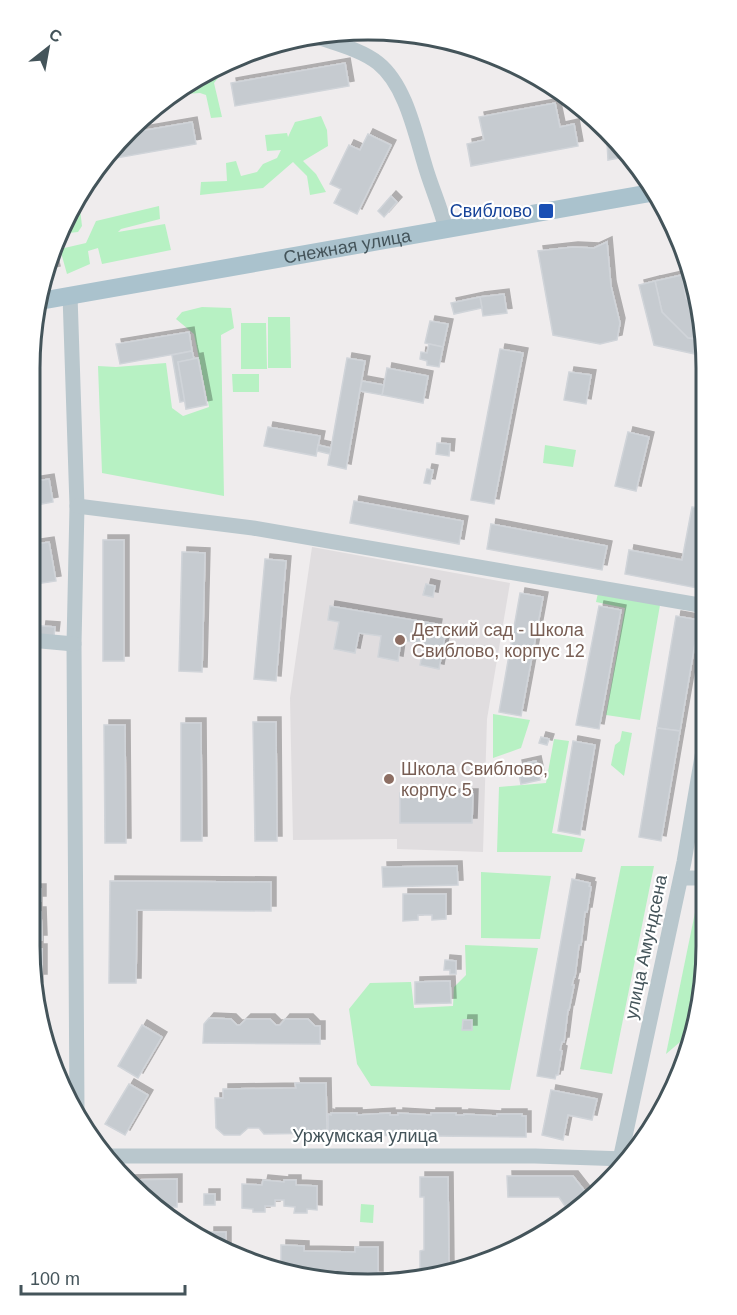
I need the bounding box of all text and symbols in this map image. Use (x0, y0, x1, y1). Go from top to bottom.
north arrow (18, 18, 78, 78)
text: С (46, 25, 65, 46)
place label: Свиблово (450, 201, 532, 221)
marker: Свиблово (537, 202, 555, 220)
street label: Снежная улица (282, 225, 413, 268)
place label: Детский сад - Школа Свиблово, корпус 12 (412, 620, 585, 661)
marker: Детский сад - Школа Свиблово, корпус 12 (393, 633, 407, 647)
place label: Школа Свиблово, корпус 5 (401, 759, 548, 800)
marker: Школа Свиблово, корпус 5 (382, 772, 396, 786)
street label: улица Амундсена (621, 872, 671, 1021)
street label: Уржумская улица (292, 1126, 439, 1146)
scale bar (21, 1258, 184, 1296)
text: 100 m (30, 1269, 80, 1289)

